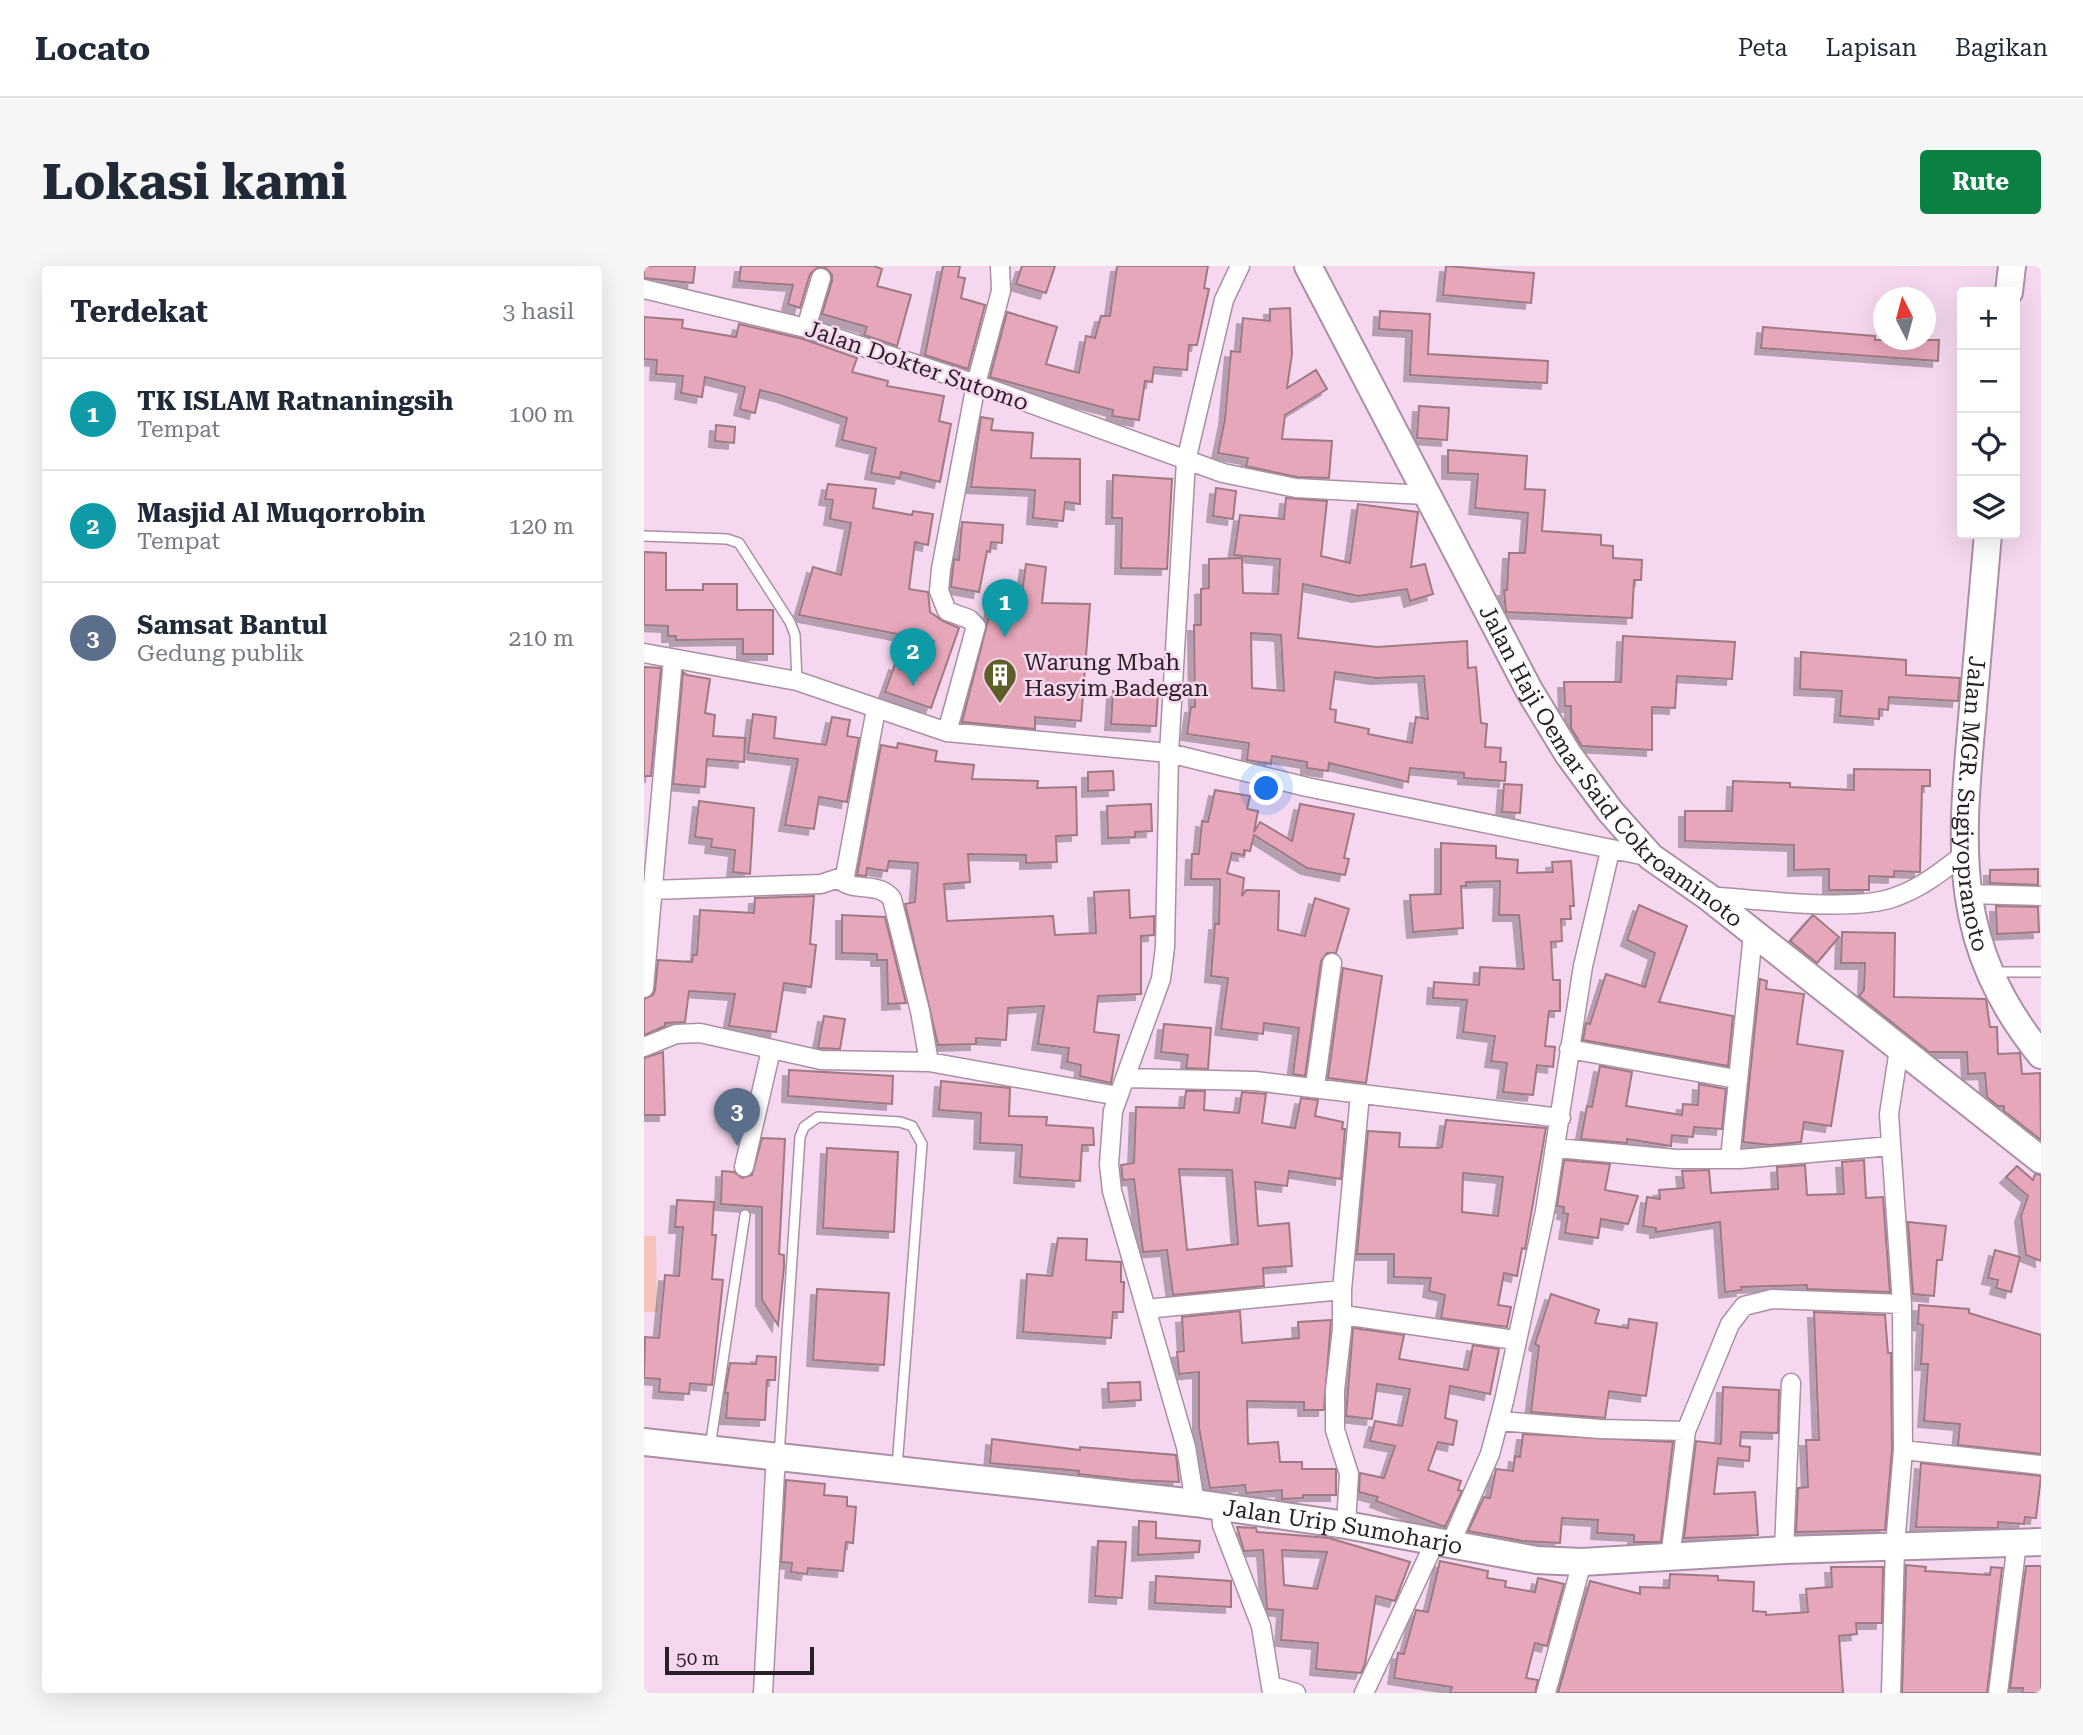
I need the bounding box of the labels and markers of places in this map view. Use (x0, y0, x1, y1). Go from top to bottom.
pin: 1 (982, 579, 1028, 637)
pin: 2 (890, 628, 936, 686)
place label: Warung Mbah Hasyim Badegan (1024, 649, 1209, 702)
building icon: Warung Mbah Hasyim Badegan (981, 656, 1019, 705)
pin: 3 (714, 1088, 760, 1146)

